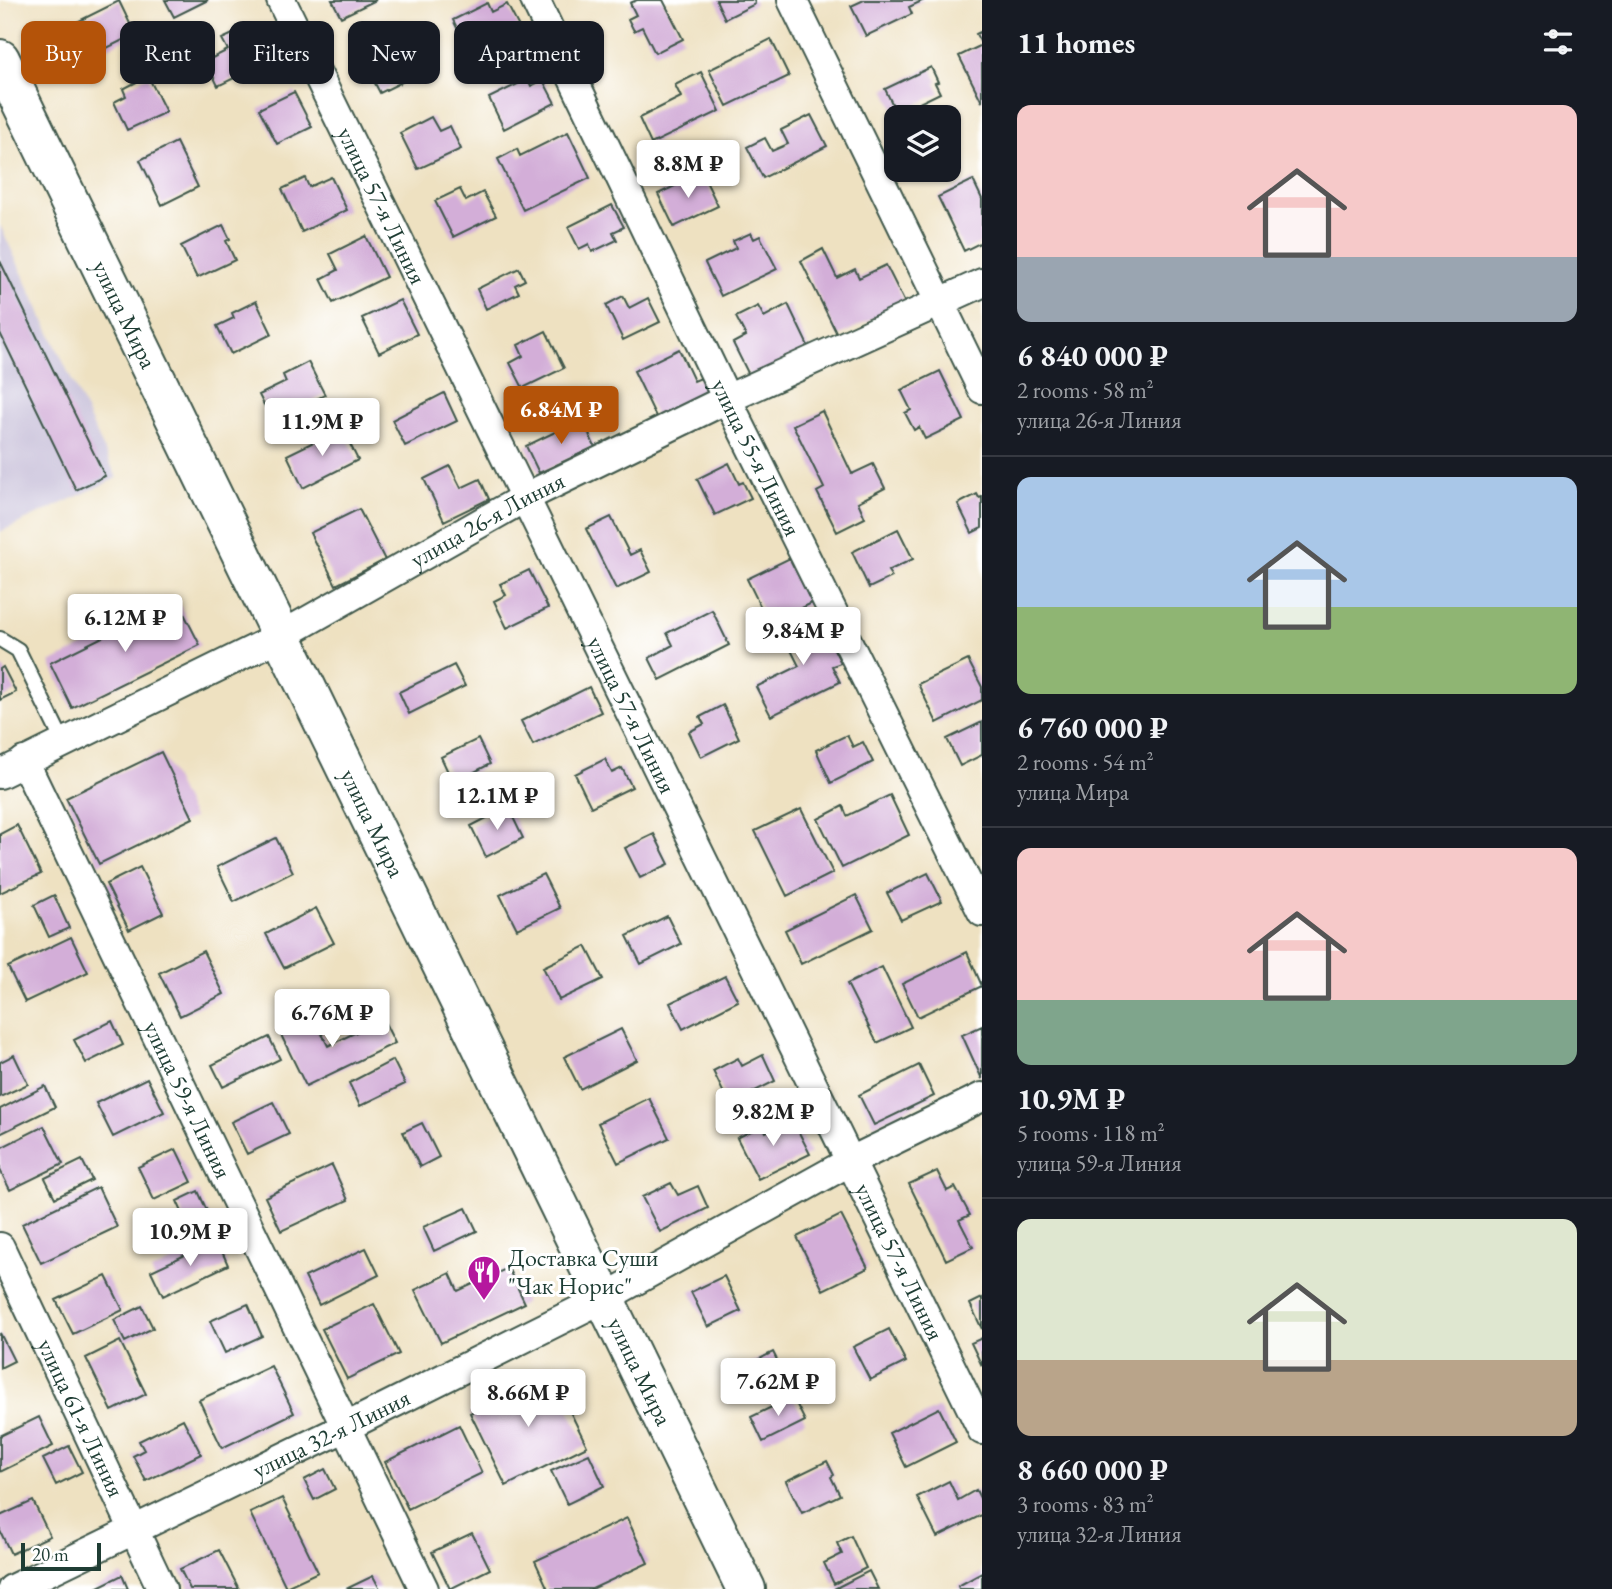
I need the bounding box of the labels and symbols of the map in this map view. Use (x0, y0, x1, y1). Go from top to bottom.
street label: улица 57-я Линия (331, 121, 434, 290)
pin: 8.8M ₽ (631, 140, 745, 200)
street label: улица Мира (85, 255, 165, 374)
street label: улица 55-я Линия (705, 373, 809, 541)
pin: 6.84M ₽ (496, 386, 626, 446)
pin: 11.9M ₽ (257, 398, 387, 458)
street label: улица 26-я Линия (404, 464, 570, 575)
pin: 6.12M ₽ (60, 594, 190, 654)
pin: 9.84M ₽ (738, 608, 868, 667)
street label: улица 57-я Линия (580, 631, 684, 799)
street label: улица Мира (333, 764, 413, 882)
pin: 12.1M ₽ (432, 772, 562, 832)
pin: 6.76M ₽ (267, 990, 397, 1049)
street label: улица 59-я Линия (137, 1015, 239, 1184)
pin: 9.82M ₽ (708, 1088, 838, 1148)
street label: улица 57-я Линия (848, 1177, 952, 1346)
pin: 10.9M ₽ (125, 1208, 255, 1268)
place label: Доставка Суши "Чак Норис" (508, 1242, 659, 1301)
restaurant icon: Доставка Суши "Чак Норис" (465, 1253, 503, 1302)
street label: улица Мира (601, 1312, 680, 1431)
street label: улица 61-я Линия (31, 1333, 132, 1502)
pin: 7.62M ₽ (713, 1358, 843, 1418)
pin: 8.66M ₽ (463, 1370, 593, 1429)
street label: улица 32-я Линия (247, 1381, 415, 1485)
scale bar (21, 1540, 102, 1572)

